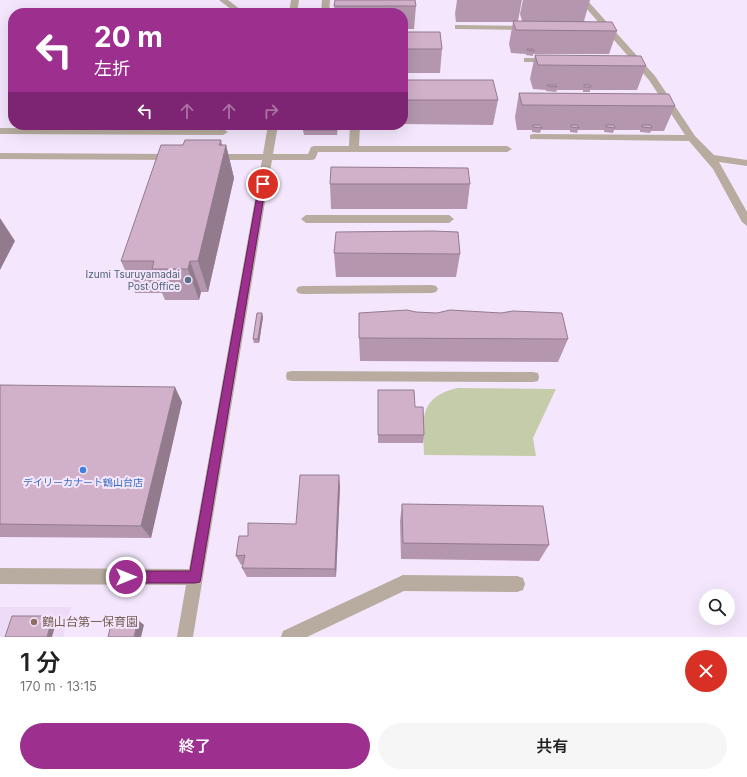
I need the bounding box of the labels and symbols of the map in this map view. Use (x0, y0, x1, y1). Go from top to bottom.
pin (246, 167, 280, 201)
place label: Izumi Tsuruyamadai Post Office (86, 268, 180, 292)
marker: Izumi Tsuruyamadai Post Office (183, 275, 193, 285)
marker: デイリーカナート鶴山台店 (78, 465, 88, 475)
place label: デイリーカナート鶴山台店 (23, 476, 143, 488)
position arrow (105, 556, 147, 598)
place label: 鶴山台第一保育園 (42, 614, 138, 629)
marker: 鶴山台第一保育園 (29, 617, 39, 627)

